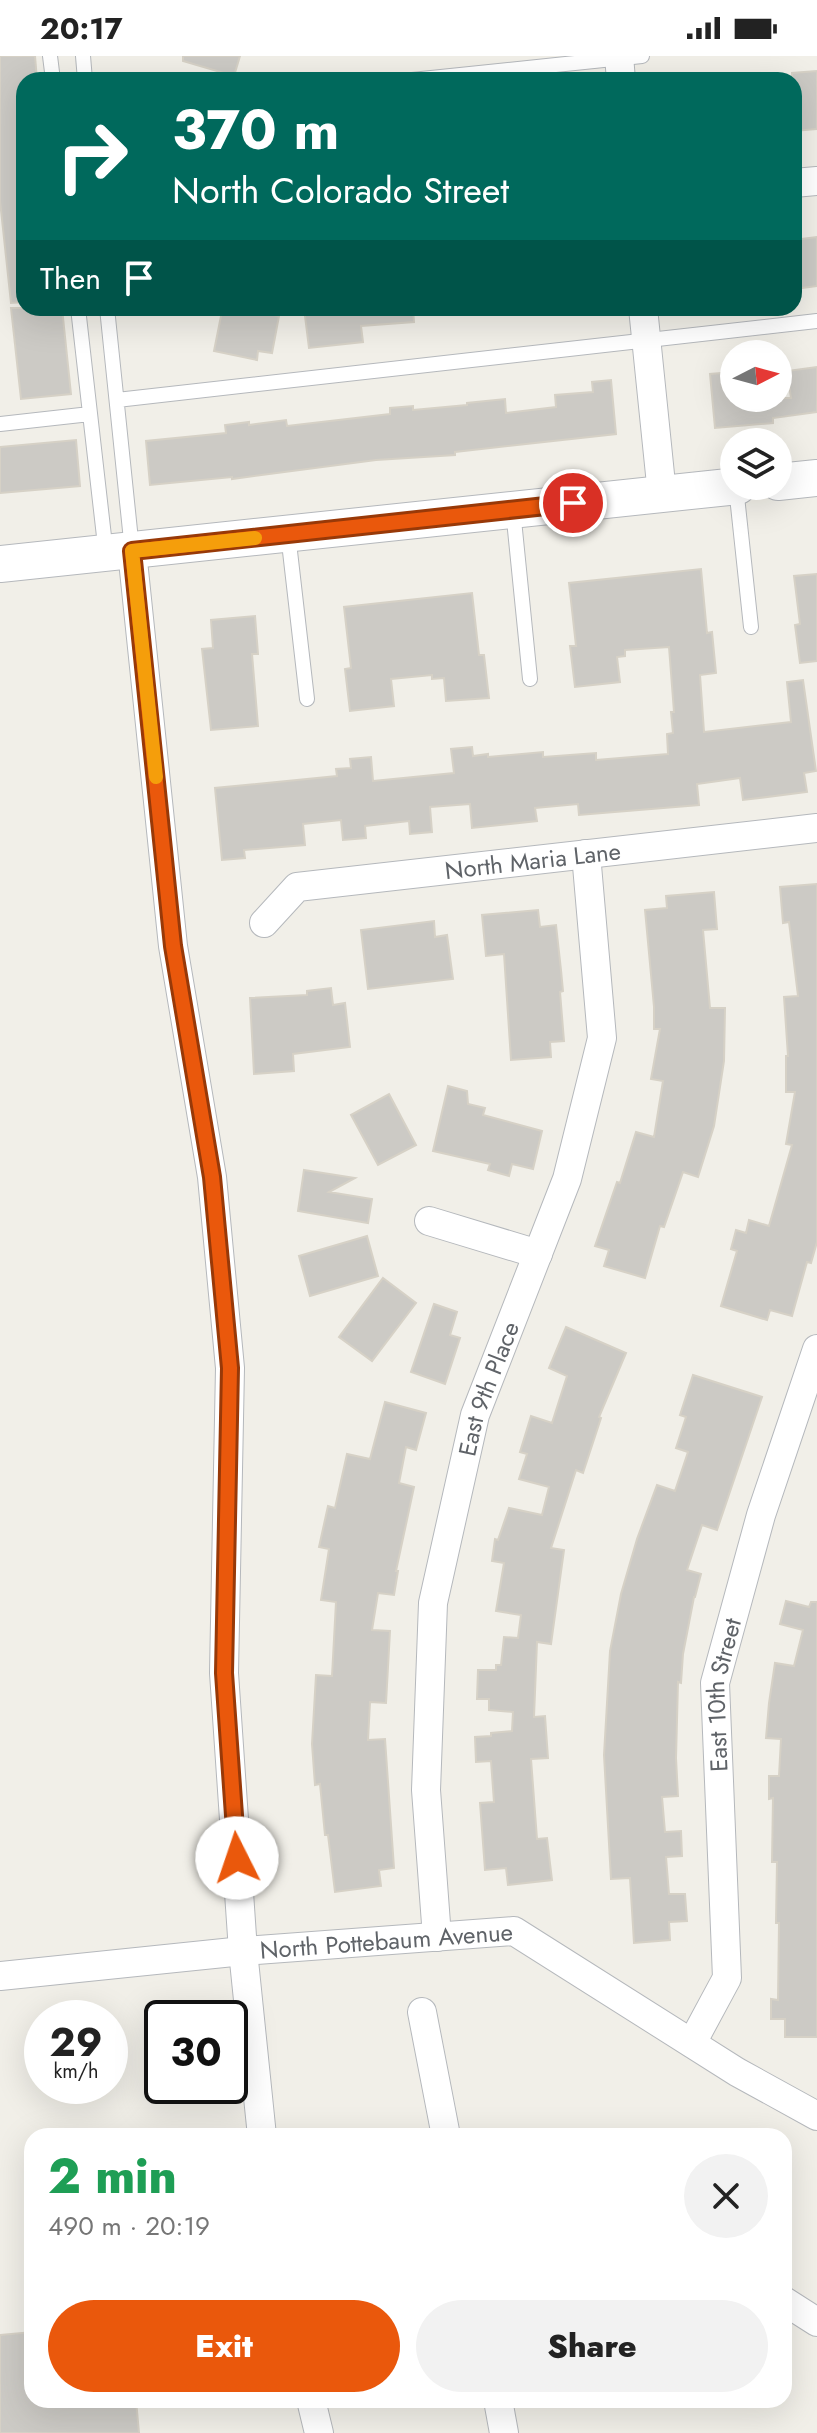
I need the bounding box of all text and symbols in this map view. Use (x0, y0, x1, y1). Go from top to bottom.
text: 20:17 (40, 7, 123, 50)
text: 370 m (172, 89, 340, 170)
icon: right (40, 104, 144, 208)
text: North Colorado Street (172, 164, 509, 216)
icon: arrive (117, 256, 161, 300)
text: Then (40, 257, 101, 300)
north arrow (720, 340, 792, 412)
map controls (720, 340, 792, 500)
button: layers (720, 428, 792, 500)
pin (539, 469, 607, 537)
icon: arrive (551, 481, 595, 525)
street label: North Maria Lane (443, 833, 623, 888)
street label: East 9th Place (449, 1316, 527, 1459)
street label: East 10th Street (697, 1614, 750, 1772)
position arrow (195, 1816, 279, 1900)
street label: North Pottebaum Avenue (259, 1914, 514, 1967)
speed limit sign: 30 (144, 2000, 248, 2104)
text: 29 (50, 2013, 103, 2071)
text: km/h (53, 2057, 99, 2086)
text: 2 min (48, 2142, 177, 2211)
button: close (684, 2154, 768, 2238)
text: 490 m · 20:19 (48, 2207, 210, 2245)
button: Exit (48, 2300, 400, 2392)
button: Share (416, 2300, 768, 2392)

